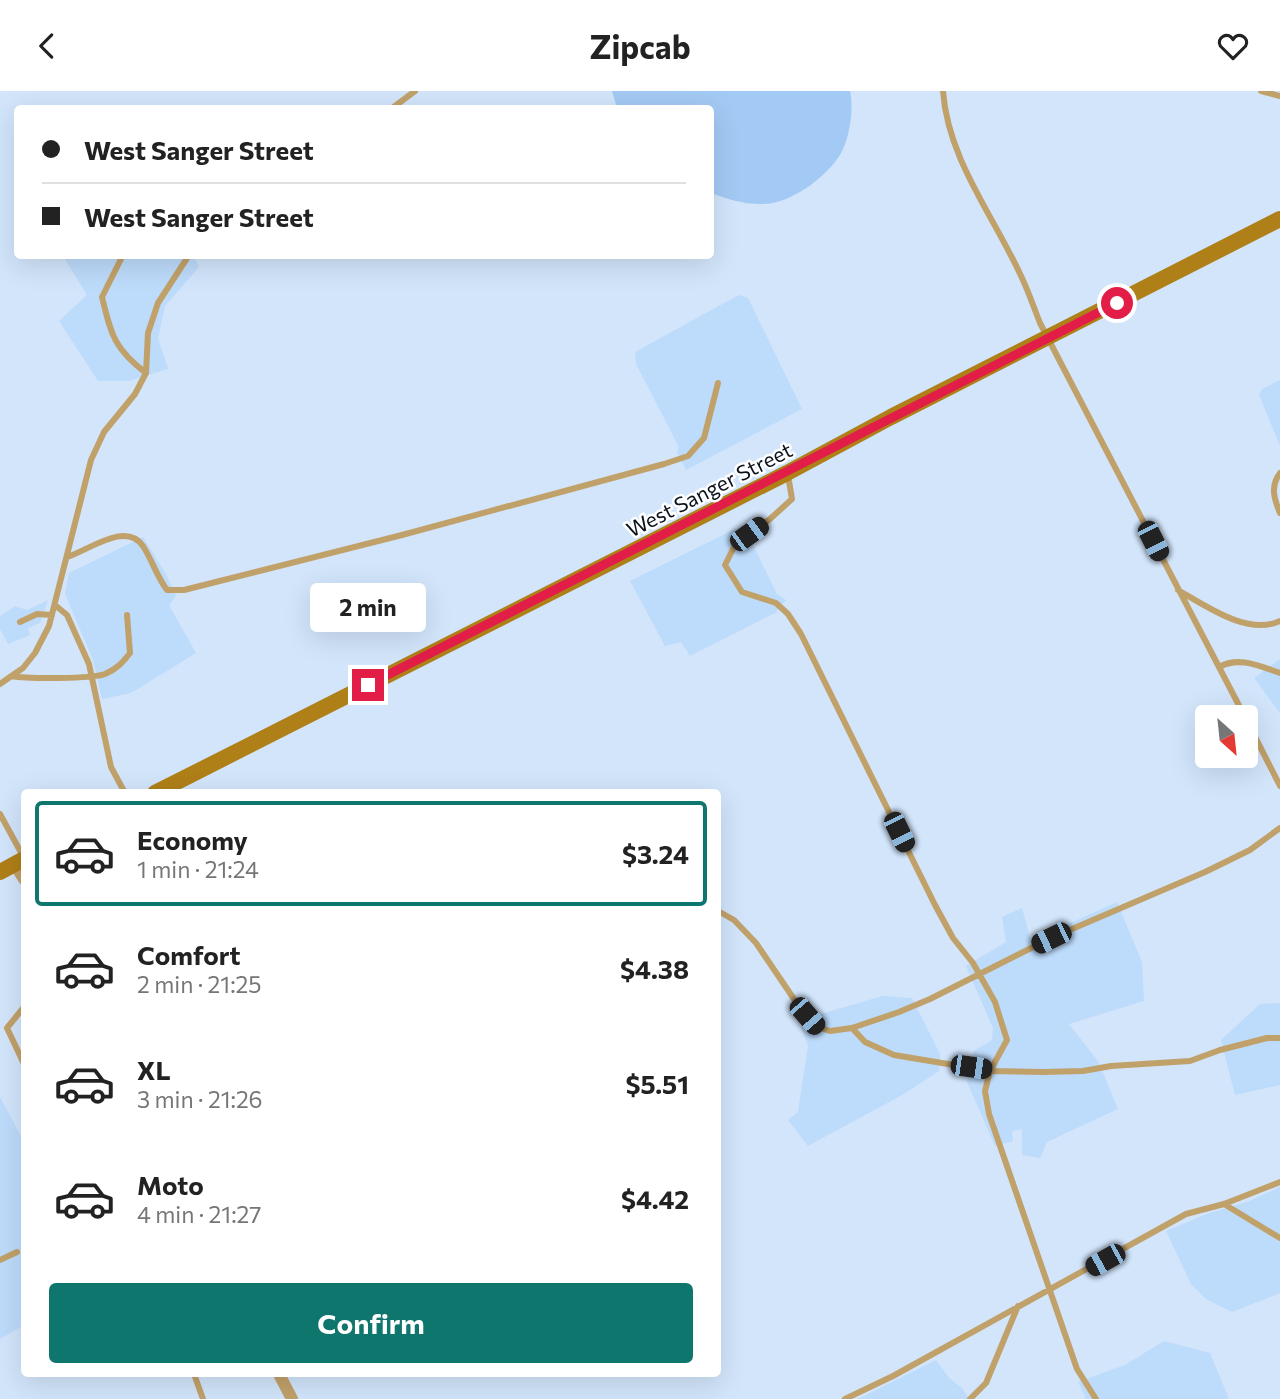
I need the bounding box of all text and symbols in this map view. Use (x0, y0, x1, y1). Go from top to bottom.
text: Zipcab (589, 26, 691, 66)
icon: back (28, 27, 66, 65)
icon: heart (1214, 27, 1252, 65)
text: West Sanger Street (84, 134, 314, 165)
text: West Sanger Street (84, 201, 314, 232)
route start (1101, 287, 1133, 319)
street label: West Sanger Street (622, 436, 796, 542)
car (726, 513, 773, 555)
car (1135, 518, 1172, 564)
callout: 2 min (310, 583, 426, 633)
text: 2 min (339, 593, 397, 621)
route end (352, 669, 384, 701)
north arrow (1195, 705, 1258, 768)
map controls (1195, 705, 1258, 768)
car (881, 809, 918, 855)
icon: car (53, 822, 116, 885)
text: Economy (137, 824, 248, 855)
text: $3.24 (622, 838, 689, 869)
text: 1 min · 21:24 (137, 855, 259, 883)
car (1028, 919, 1075, 957)
icon: car (53, 937, 116, 1000)
text: Comfort (137, 939, 240, 970)
text: $4.38 (620, 953, 689, 984)
text: 2 min · 21:25 (137, 970, 262, 998)
car (786, 993, 829, 1039)
icon: car (53, 1052, 116, 1115)
text: XL (137, 1054, 171, 1085)
car (949, 1054, 994, 1080)
text: $5.51 (625, 1068, 689, 1099)
text: 3 min · 21:26 (137, 1085, 263, 1113)
icon: car (53, 1167, 116, 1230)
text: Moto (137, 1169, 204, 1200)
text: $4.42 (621, 1183, 689, 1214)
text: 4 min · 21:27 (137, 1200, 261, 1228)
car (1082, 1241, 1129, 1279)
button: Confirm (49, 1283, 693, 1363)

